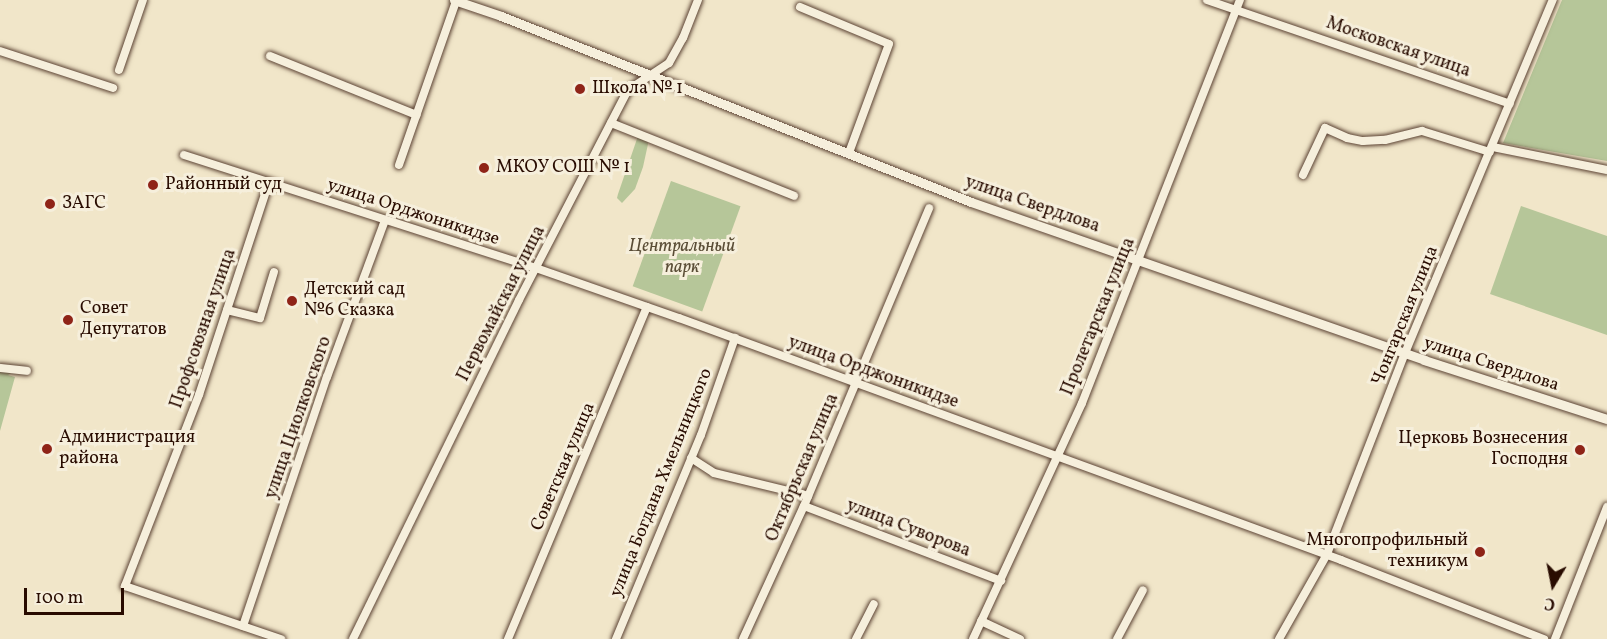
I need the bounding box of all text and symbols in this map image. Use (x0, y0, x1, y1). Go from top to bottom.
street label: Московская улица (1323, 13, 1473, 83)
place label: Школа № 1 (592, 78, 683, 100)
marker: Школа № 1 (573, 82, 587, 96)
place label: МКОУ СОШ № 1 (496, 157, 631, 179)
marker: МКОУ СОШ № 1 (477, 161, 491, 175)
street label: улица Свердлова (962, 172, 1102, 238)
place label: Районный суд (165, 174, 282, 196)
street label: улица Орджоникидзе (324, 175, 502, 251)
marker: Районный суд (146, 178, 160, 192)
place label: ЗАГС (62, 193, 106, 215)
marker: ЗАГС (43, 197, 57, 211)
street label: Первомайская улица (453, 222, 551, 386)
street label: Пролетарская улица (1057, 235, 1141, 399)
park label: Центральный парк (629, 237, 735, 280)
street label: Чонгарская улица (1368, 243, 1444, 389)
street label: Профсоюзная улица (166, 246, 242, 412)
place label: Детский сад №6 Сказка (304, 280, 405, 322)
marker: Детский сад №6 Сказка (285, 294, 299, 308)
place label: Совет Депутатов (80, 299, 167, 342)
marker: Совет Депутатов (61, 313, 75, 327)
street label: улица Орджоникидзе (785, 332, 961, 414)
street label: улица Свердлова (1421, 333, 1561, 397)
street label: улица Циолковского (261, 334, 337, 502)
street label: улица Богдана Хмельницкого (606, 365, 718, 601)
street label: Октябрьская улица (762, 390, 844, 546)
street label: Советская улица (527, 399, 601, 535)
place label: Администрация района (59, 428, 195, 470)
place label: Церковь Вознесения Господня (1398, 429, 1568, 472)
marker: Администрация района (40, 442, 54, 456)
marker: Церковь Вознесения Господня (1573, 443, 1587, 457)
street label: улица Суворова (843, 495, 973, 563)
place label: Многопрофильный техникум (1306, 531, 1468, 574)
marker: Многопрофильный техникум (1473, 545, 1487, 559)
north arrow (1523, 555, 1583, 615)
scale bar (27, 576, 128, 614)
text: 100 m (35, 586, 84, 611)
text: С (1543, 591, 1557, 614)

